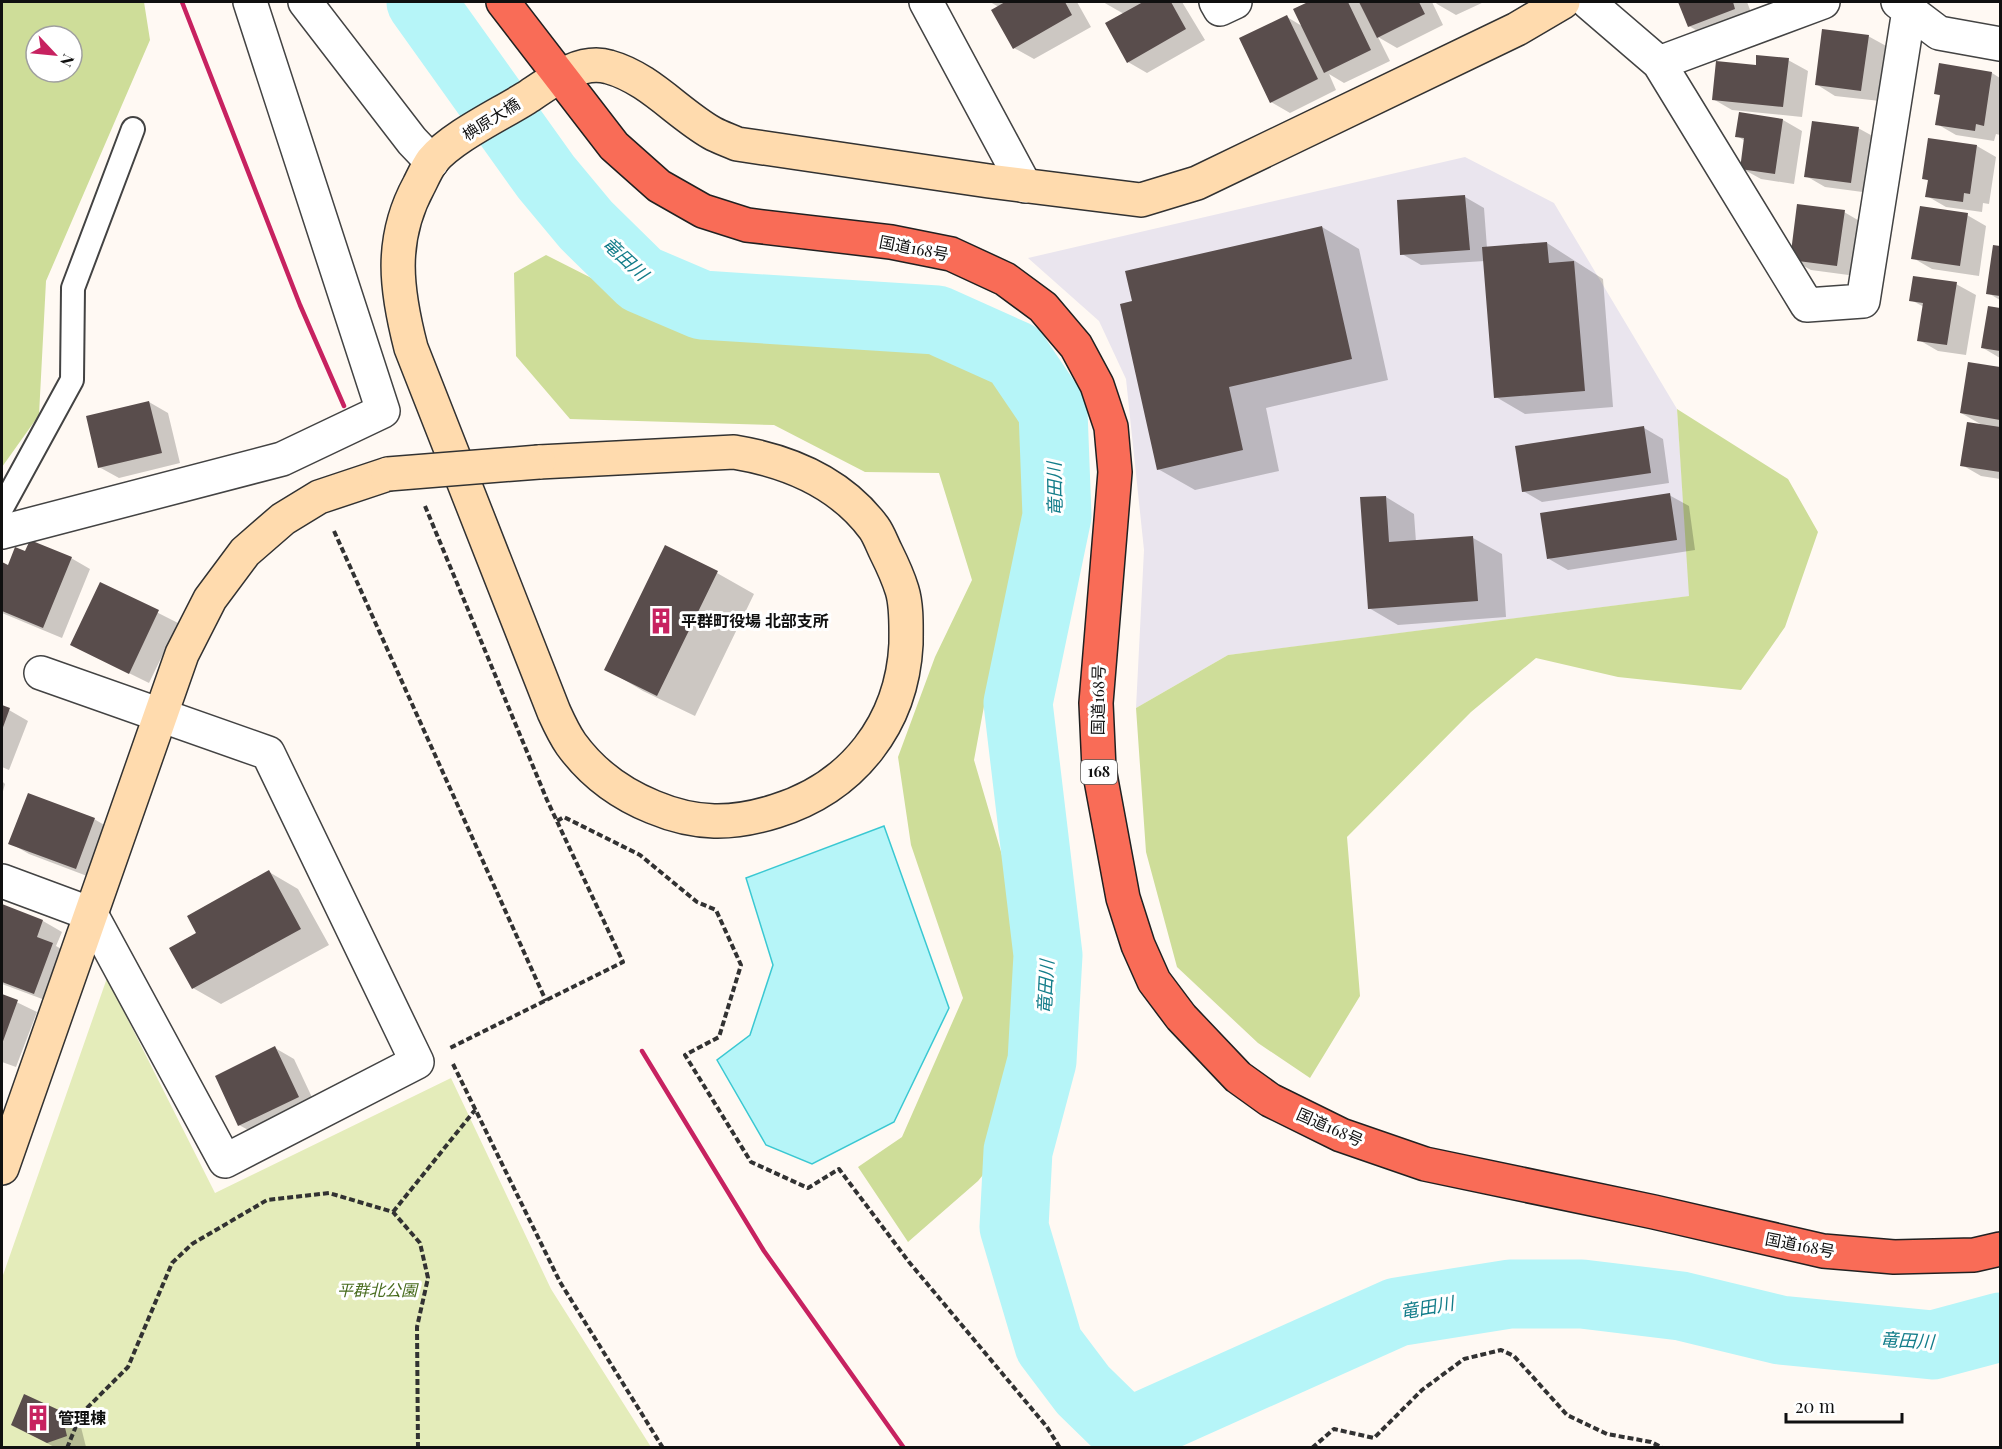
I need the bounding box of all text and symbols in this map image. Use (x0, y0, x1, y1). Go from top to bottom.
north arrow (24, 24, 84, 84)
text: N (56, 51, 80, 71)
street label: 椣原大橋 (458, 93, 523, 144)
street label: 国道168号 (877, 230, 951, 265)
water label: 竜田川 (598, 231, 655, 287)
water label: 竜田川 (1041, 460, 1066, 516)
building icon: 平群町役場 北部支所 (646, 606, 676, 636)
place label: 平群町役場 北部支所 (681, 610, 829, 631)
street label: 国道168号 (1086, 665, 1109, 735)
road number: 168 (1081, 760, 1117, 784)
water label: 竜田川 (1032, 957, 1059, 1015)
street label: 国道168号 (1294, 1103, 1367, 1150)
street label: 国道168号 (1763, 1227, 1837, 1262)
park label: 平群北公園 (337, 1279, 419, 1300)
water label: 竜田川 (1398, 1290, 1457, 1324)
water label: 竜田川 (1879, 1327, 1937, 1354)
scale bar (1786, 1386, 1902, 1424)
text: 20 m (1795, 1394, 1835, 1418)
building icon: 管理棟 (23, 1403, 53, 1433)
place label: 管理棟 (58, 1407, 106, 1428)

